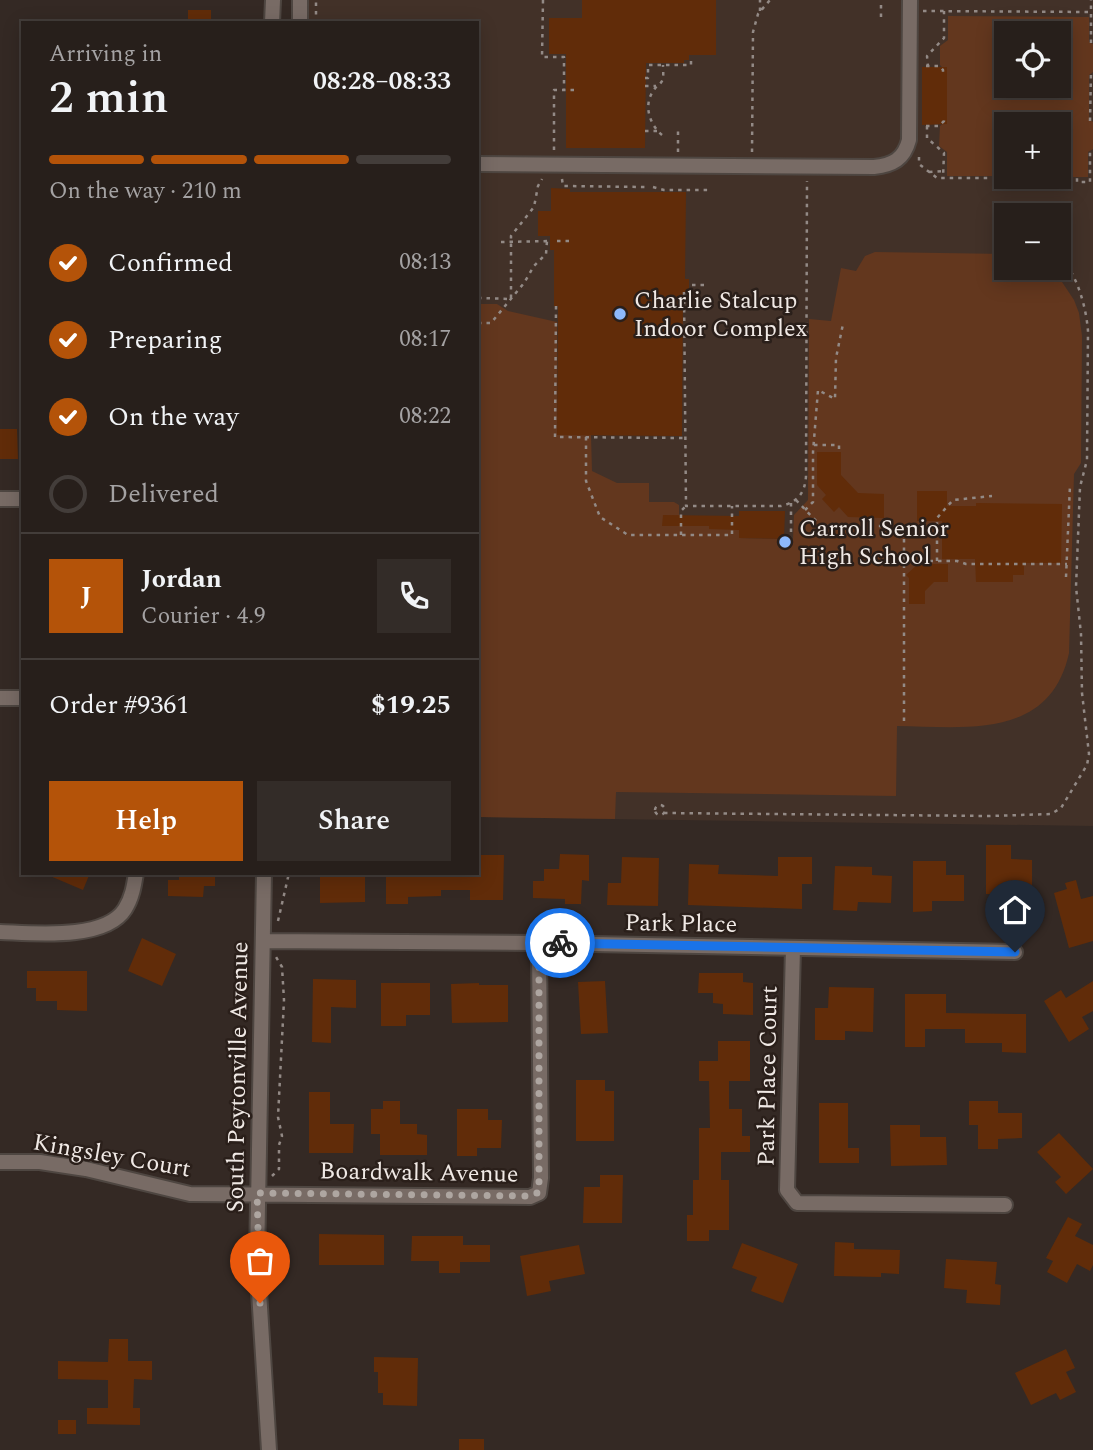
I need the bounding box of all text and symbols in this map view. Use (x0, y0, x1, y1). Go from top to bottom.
map controls (994, 21, 1071, 280)
button: locate (994, 21, 1071, 98)
text: Arriving in (49, 37, 162, 72)
text: 08:28–08:33 (313, 61, 451, 101)
text: 2 min (49, 63, 168, 133)
button: + (994, 112, 1071, 189)
text: On the way · 210 m (49, 174, 242, 209)
button: − (994, 203, 1071, 280)
text: Confirmed (108, 243, 233, 283)
icon: check (49, 244, 87, 282)
text: 08:13 (399, 245, 451, 280)
place label: Charlie Stalcup Indoor Complex (634, 283, 807, 347)
marker: Charlie Stalcup Indoor Complex (612, 306, 628, 322)
text: Preparing (108, 320, 222, 360)
icon: check (49, 321, 87, 359)
text: 08:17 (399, 322, 451, 357)
text: On the way (108, 397, 239, 437)
icon: check (49, 398, 87, 436)
text: 08:22 (399, 399, 451, 434)
text: Delivered (108, 474, 219, 514)
place label: Carroll Senior High School (799, 511, 949, 575)
marker: Carroll Senior High School (777, 534, 793, 550)
text: Jordan (141, 559, 222, 599)
button: phone (377, 559, 451, 633)
text: J (80, 576, 92, 616)
text: Courier · 4.9 (141, 599, 266, 634)
text: Order #9361 (49, 685, 189, 725)
text: $19.25 (371, 685, 451, 725)
button: Help (49, 781, 243, 861)
button: Share (257, 781, 451, 861)
pin (985, 880, 1045, 952)
icon: home (996, 891, 1034, 929)
street label: Park Place (624, 905, 738, 943)
courier (525, 908, 595, 978)
icon: bike (541, 924, 579, 962)
street label: South Peytonville Avenue (218, 941, 258, 1213)
street label: Park Place Court (748, 985, 788, 1167)
street label: Kingsley Court (30, 1124, 194, 1188)
street label: Boardwalk Avenue (319, 1153, 519, 1193)
pin (230, 1231, 290, 1303)
icon: bag (241, 1242, 279, 1280)

